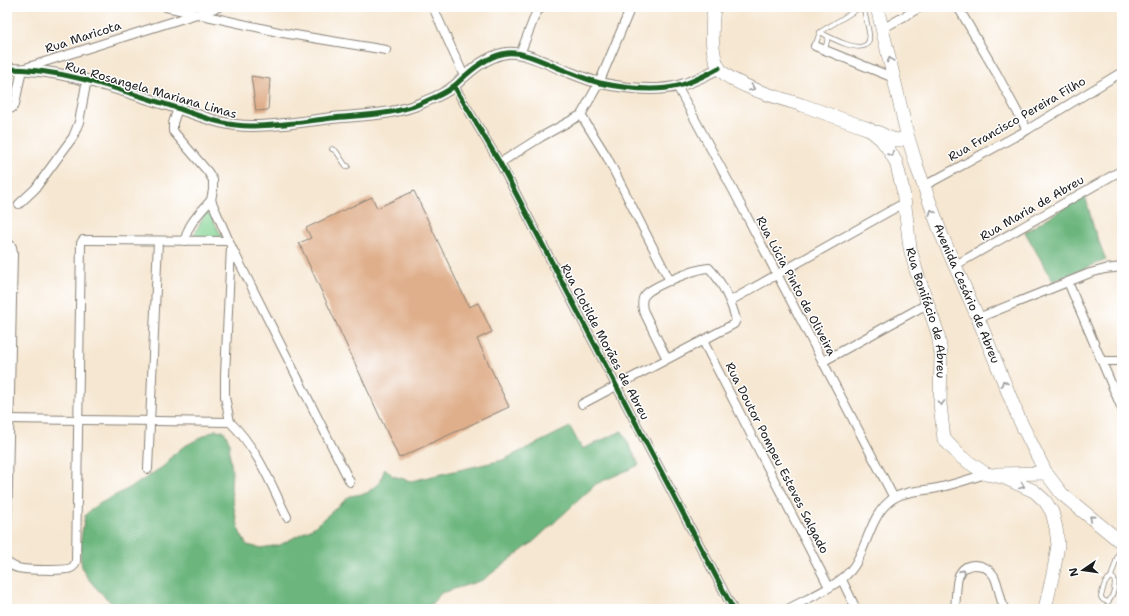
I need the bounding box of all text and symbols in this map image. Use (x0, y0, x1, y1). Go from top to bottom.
street label: Rua Maricota (43, 17, 124, 57)
one-way arrow (886, 57, 894, 63)
street label: Rua Rosangela Mariana Limas (63, 58, 239, 122)
street label: Rua Francisco Pereira Filho (945, 73, 1089, 165)
one-way arrow (749, 83, 756, 91)
one-way arrow (887, 150, 894, 157)
street label: Rua Maria de Abreu (977, 172, 1087, 244)
one-way arrow (929, 208, 937, 215)
street label: Rua Lúcia Pinto de Oliveira (752, 213, 840, 359)
street label: Avenida Cesário de Abreu (930, 221, 1004, 366)
street label: Rua Bonifácio de Abreu (902, 246, 949, 379)
street label: Rua Clotilde Morães de Abreu (557, 261, 653, 423)
street label: Rua Doutor Pompeu Esteves Salgado (722, 360, 832, 556)
one-way arrow (1001, 380, 1009, 388)
one-way arrow (937, 400, 945, 406)
one-way arrow (1018, 481, 1026, 489)
one-way arrow (1090, 515, 1097, 522)
north arrow (1063, 550, 1103, 590)
text: N (1065, 566, 1082, 578)
one-way arrow (958, 569, 965, 577)

